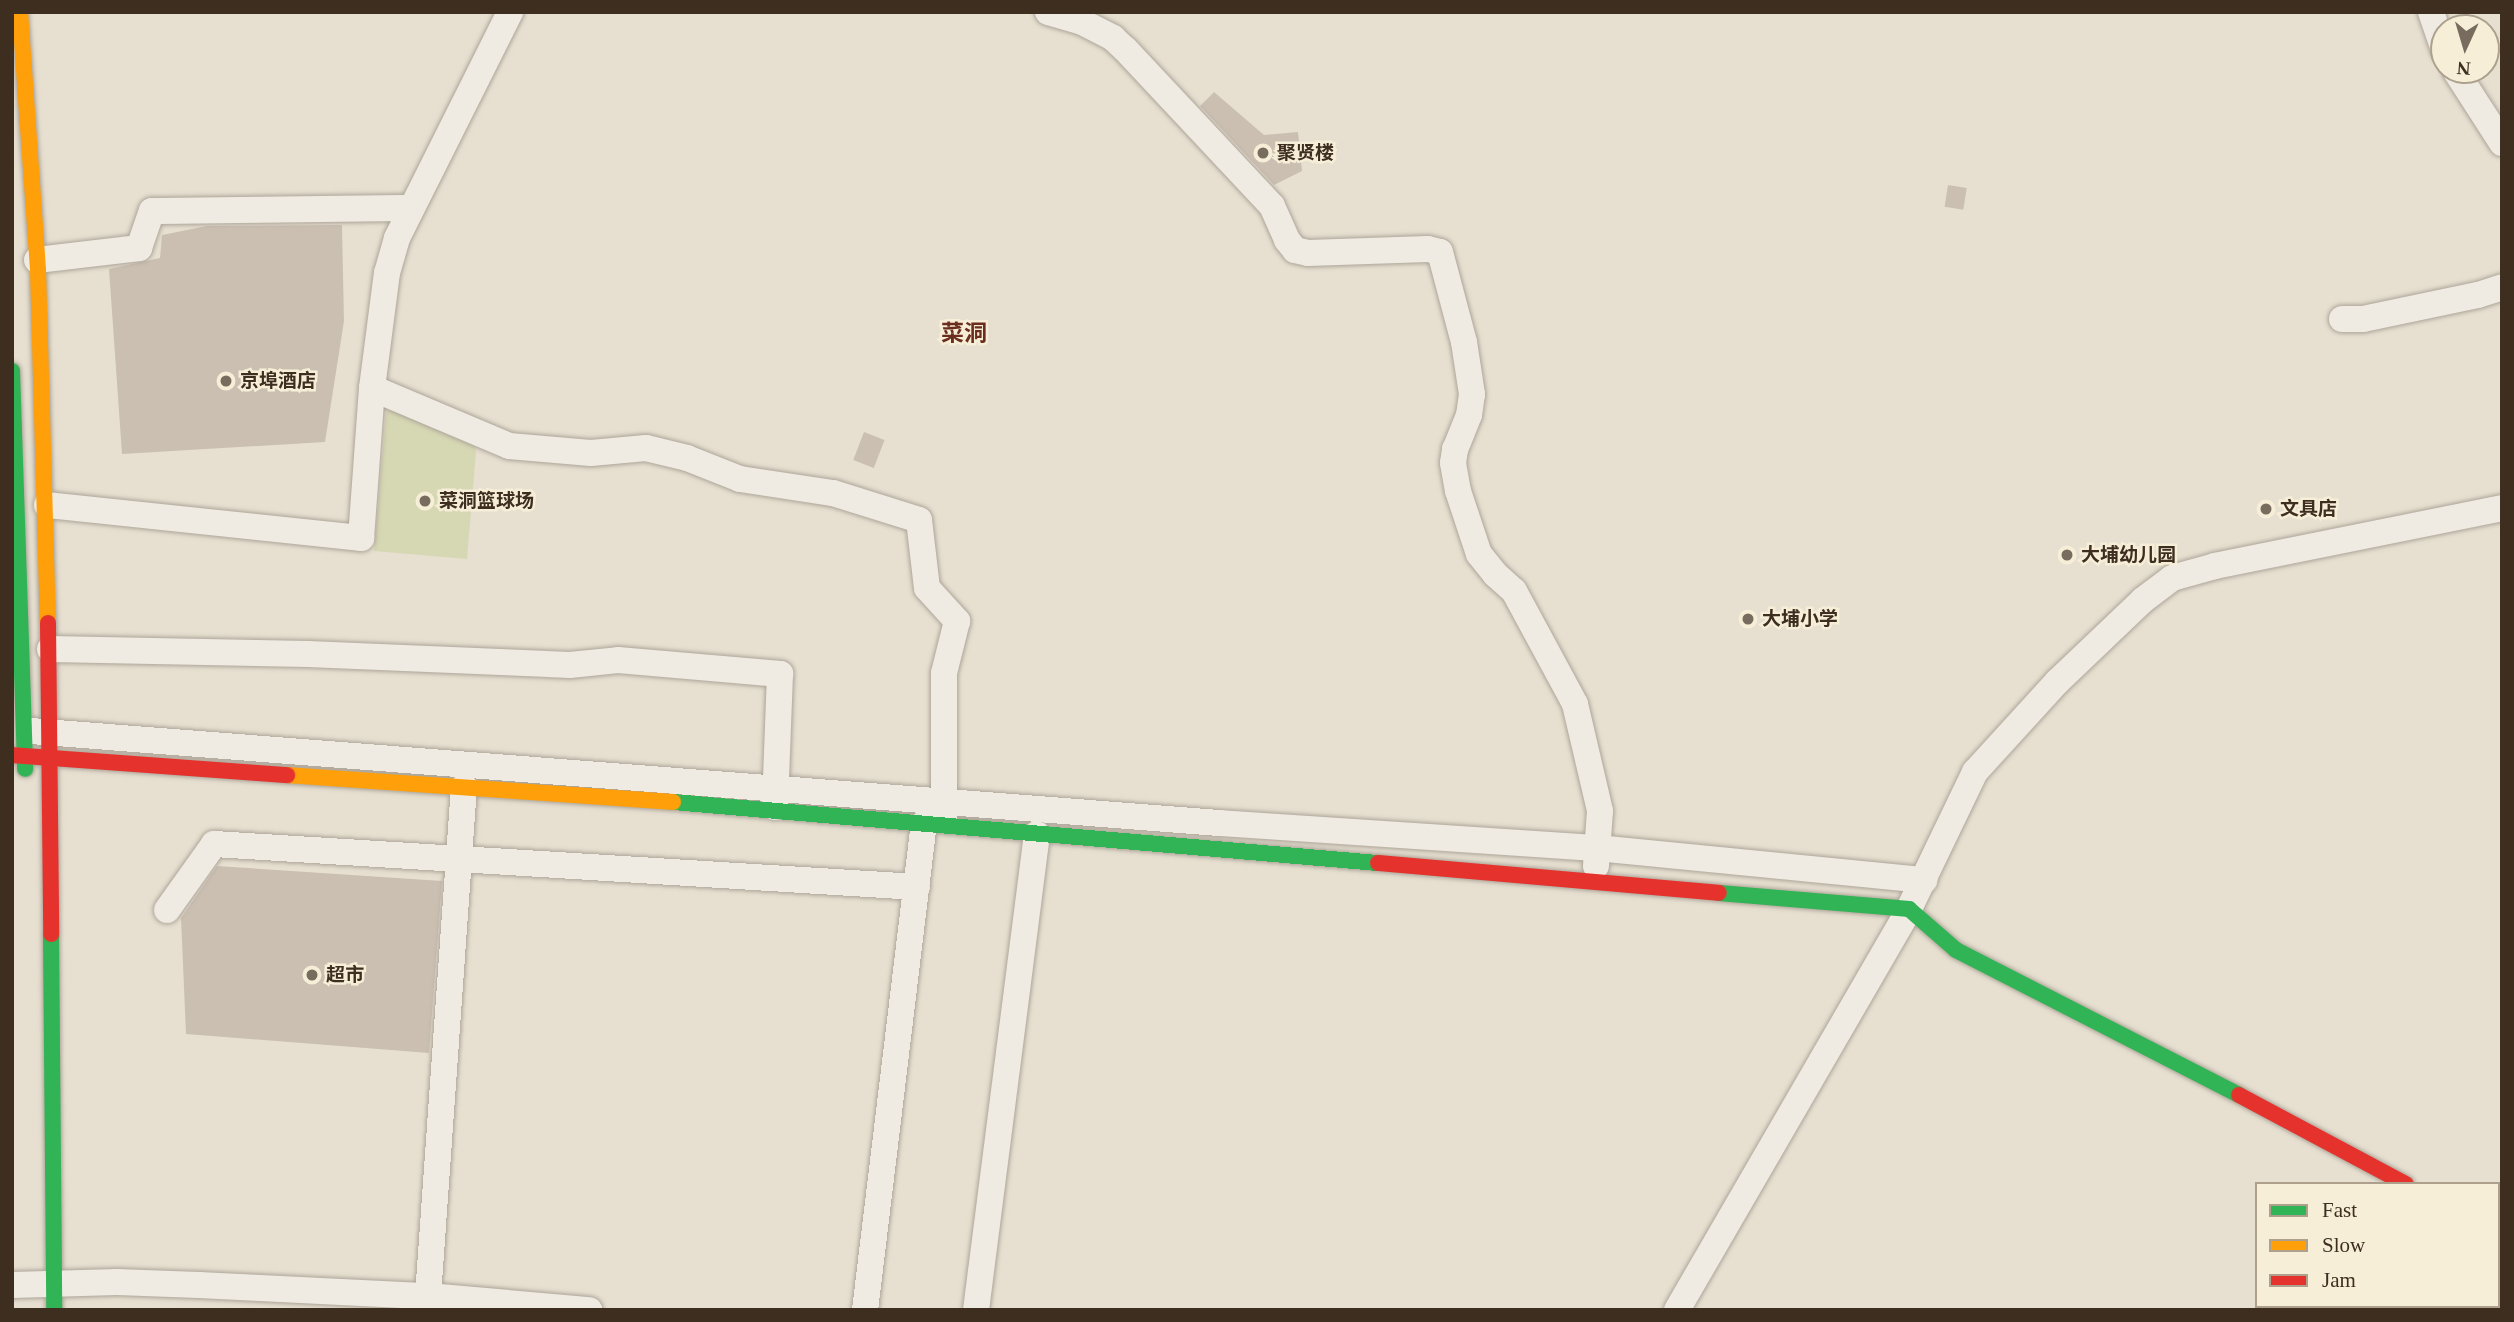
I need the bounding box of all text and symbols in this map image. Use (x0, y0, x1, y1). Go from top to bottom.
north arrow (2430, 14, 2500, 84)
text: N (2456, 57, 2471, 79)
place label: 聚贤楼 (1277, 142, 1334, 164)
marker: 聚贤楼 (1255, 145, 1271, 161)
district label: 菜洞 (941, 320, 987, 348)
place label: 京埠酒店 (240, 370, 316, 392)
marker: 京埠酒店 (218, 373, 234, 389)
place label: 菜洞篮球场 (439, 490, 534, 512)
marker: 菜洞篮球场 (417, 493, 433, 509)
place label: 文具店 (2280, 498, 2337, 520)
marker: 文具店 (2258, 501, 2274, 517)
place label: 大埔幼儿园 (2081, 544, 2176, 566)
marker: 大埔幼儿园 (2059, 547, 2075, 563)
place label: 大埔小学 (1762, 608, 1838, 630)
marker: 大埔小学 (1740, 611, 1756, 627)
place label: 超市 (326, 964, 364, 986)
marker: 超市 (304, 967, 320, 983)
legend (2255, 1182, 2500, 1308)
text: Fast (2322, 1198, 2357, 1222)
text: Slow (2322, 1233, 2365, 1257)
text: Jam (2322, 1268, 2356, 1292)

